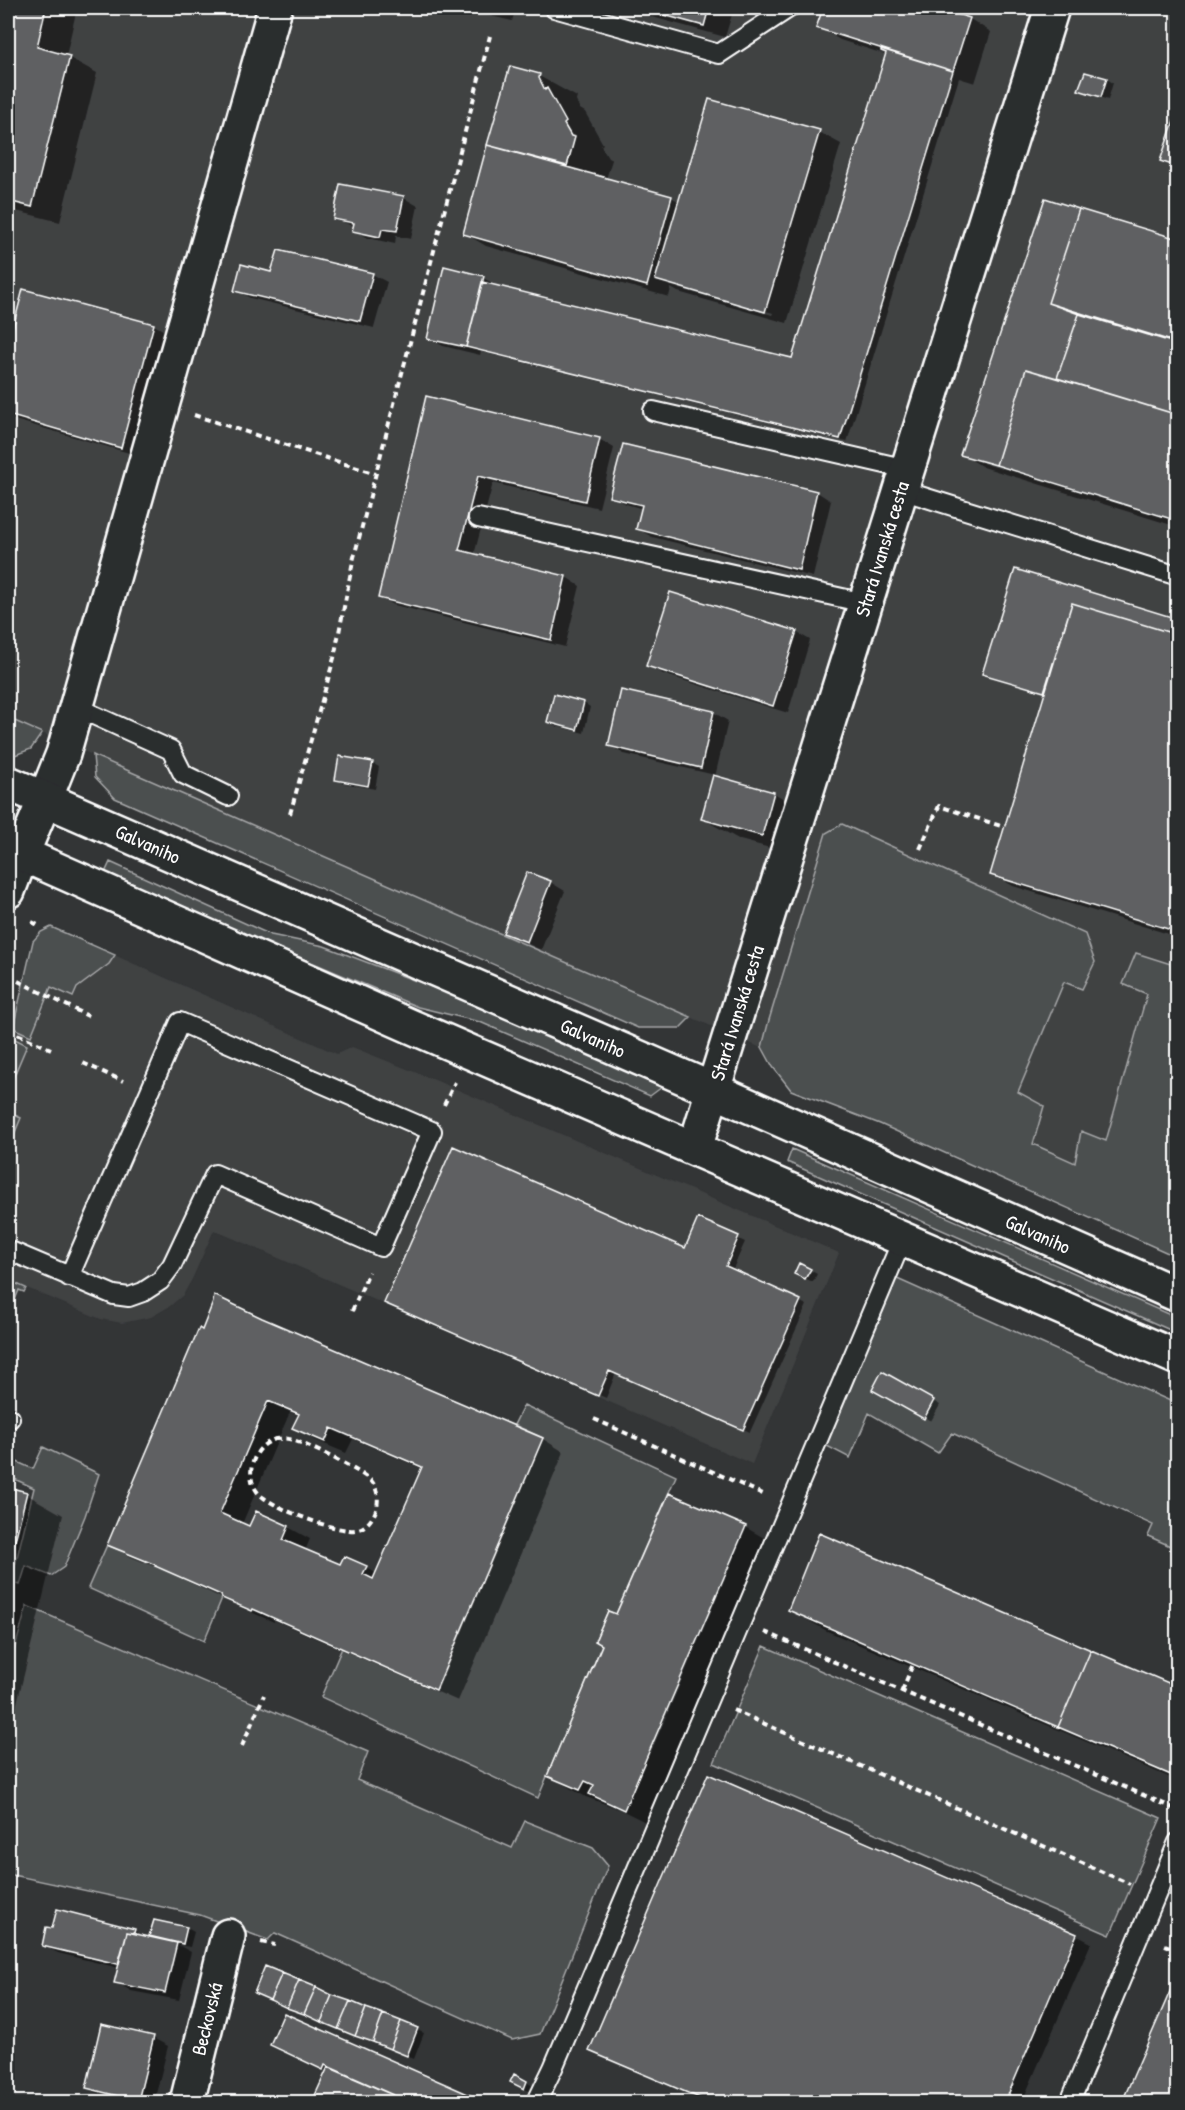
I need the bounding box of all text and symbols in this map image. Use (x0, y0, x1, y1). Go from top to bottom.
street label: Stará Ivanská cesta (848, 478, 915, 620)
street label: Galvaniho (111, 817, 185, 870)
street label: Stará Ivanská cesta (703, 942, 770, 1084)
street label: Galvaniho (556, 1011, 630, 1064)
street label: Galvaniho (1001, 1207, 1075, 1260)
street label: Beckovská (184, 1980, 229, 2058)

